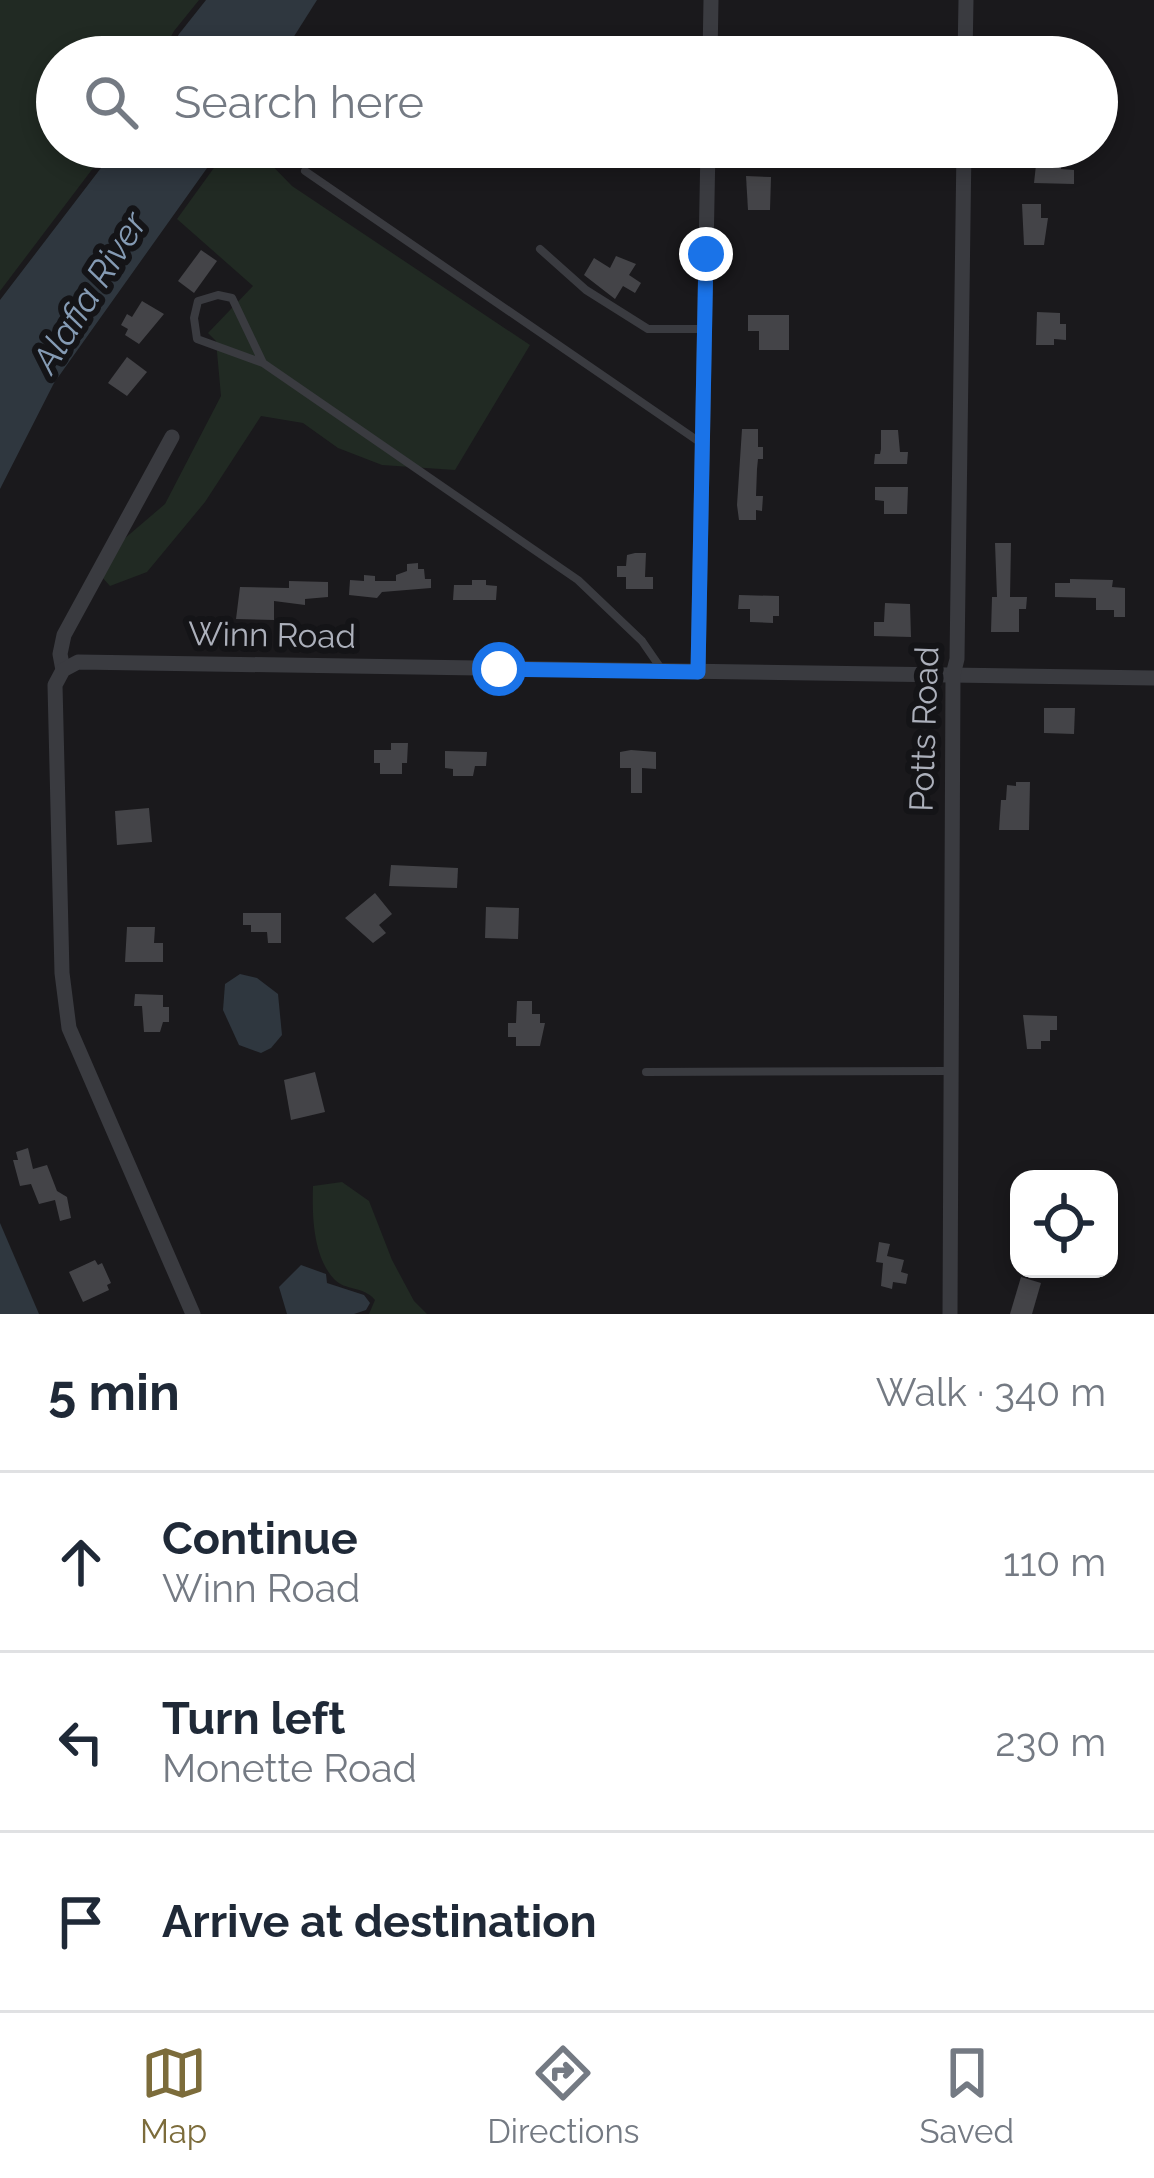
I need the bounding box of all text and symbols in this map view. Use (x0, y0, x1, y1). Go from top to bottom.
search box (36, 36, 1118, 168)
icon: search (78, 69, 144, 135)
text: Search here (174, 76, 424, 129)
water label: Alafia River (22, 203, 156, 382)
route end (679, 227, 733, 281)
street label: Winn Road (188, 614, 356, 656)
route start (472, 642, 526, 696)
street label: Potts Road (902, 646, 946, 812)
map controls (1010, 1170, 1118, 1278)
button: locate (1010, 1170, 1118, 1278)
text: 5 min (48, 1362, 180, 1422)
text: Walk · 340 m (876, 1369, 1106, 1415)
text: Continue (162, 1512, 358, 1565)
icon: ahead (48, 1529, 114, 1595)
text: 110 m (1003, 1539, 1106, 1585)
text: Winn Road (162, 1565, 360, 1611)
text: Turn left (162, 1692, 345, 1745)
icon: left (48, 1709, 114, 1775)
text: 230 m (995, 1719, 1106, 1765)
text: Monette Road (162, 1745, 417, 1791)
icon: arrive (48, 1889, 114, 1955)
text: Arrive at destination (162, 1895, 597, 1948)
tab: Map (140, 2040, 207, 2151)
tab: Directions (487, 2040, 640, 2151)
tab: Saved (920, 2040, 1014, 2151)

